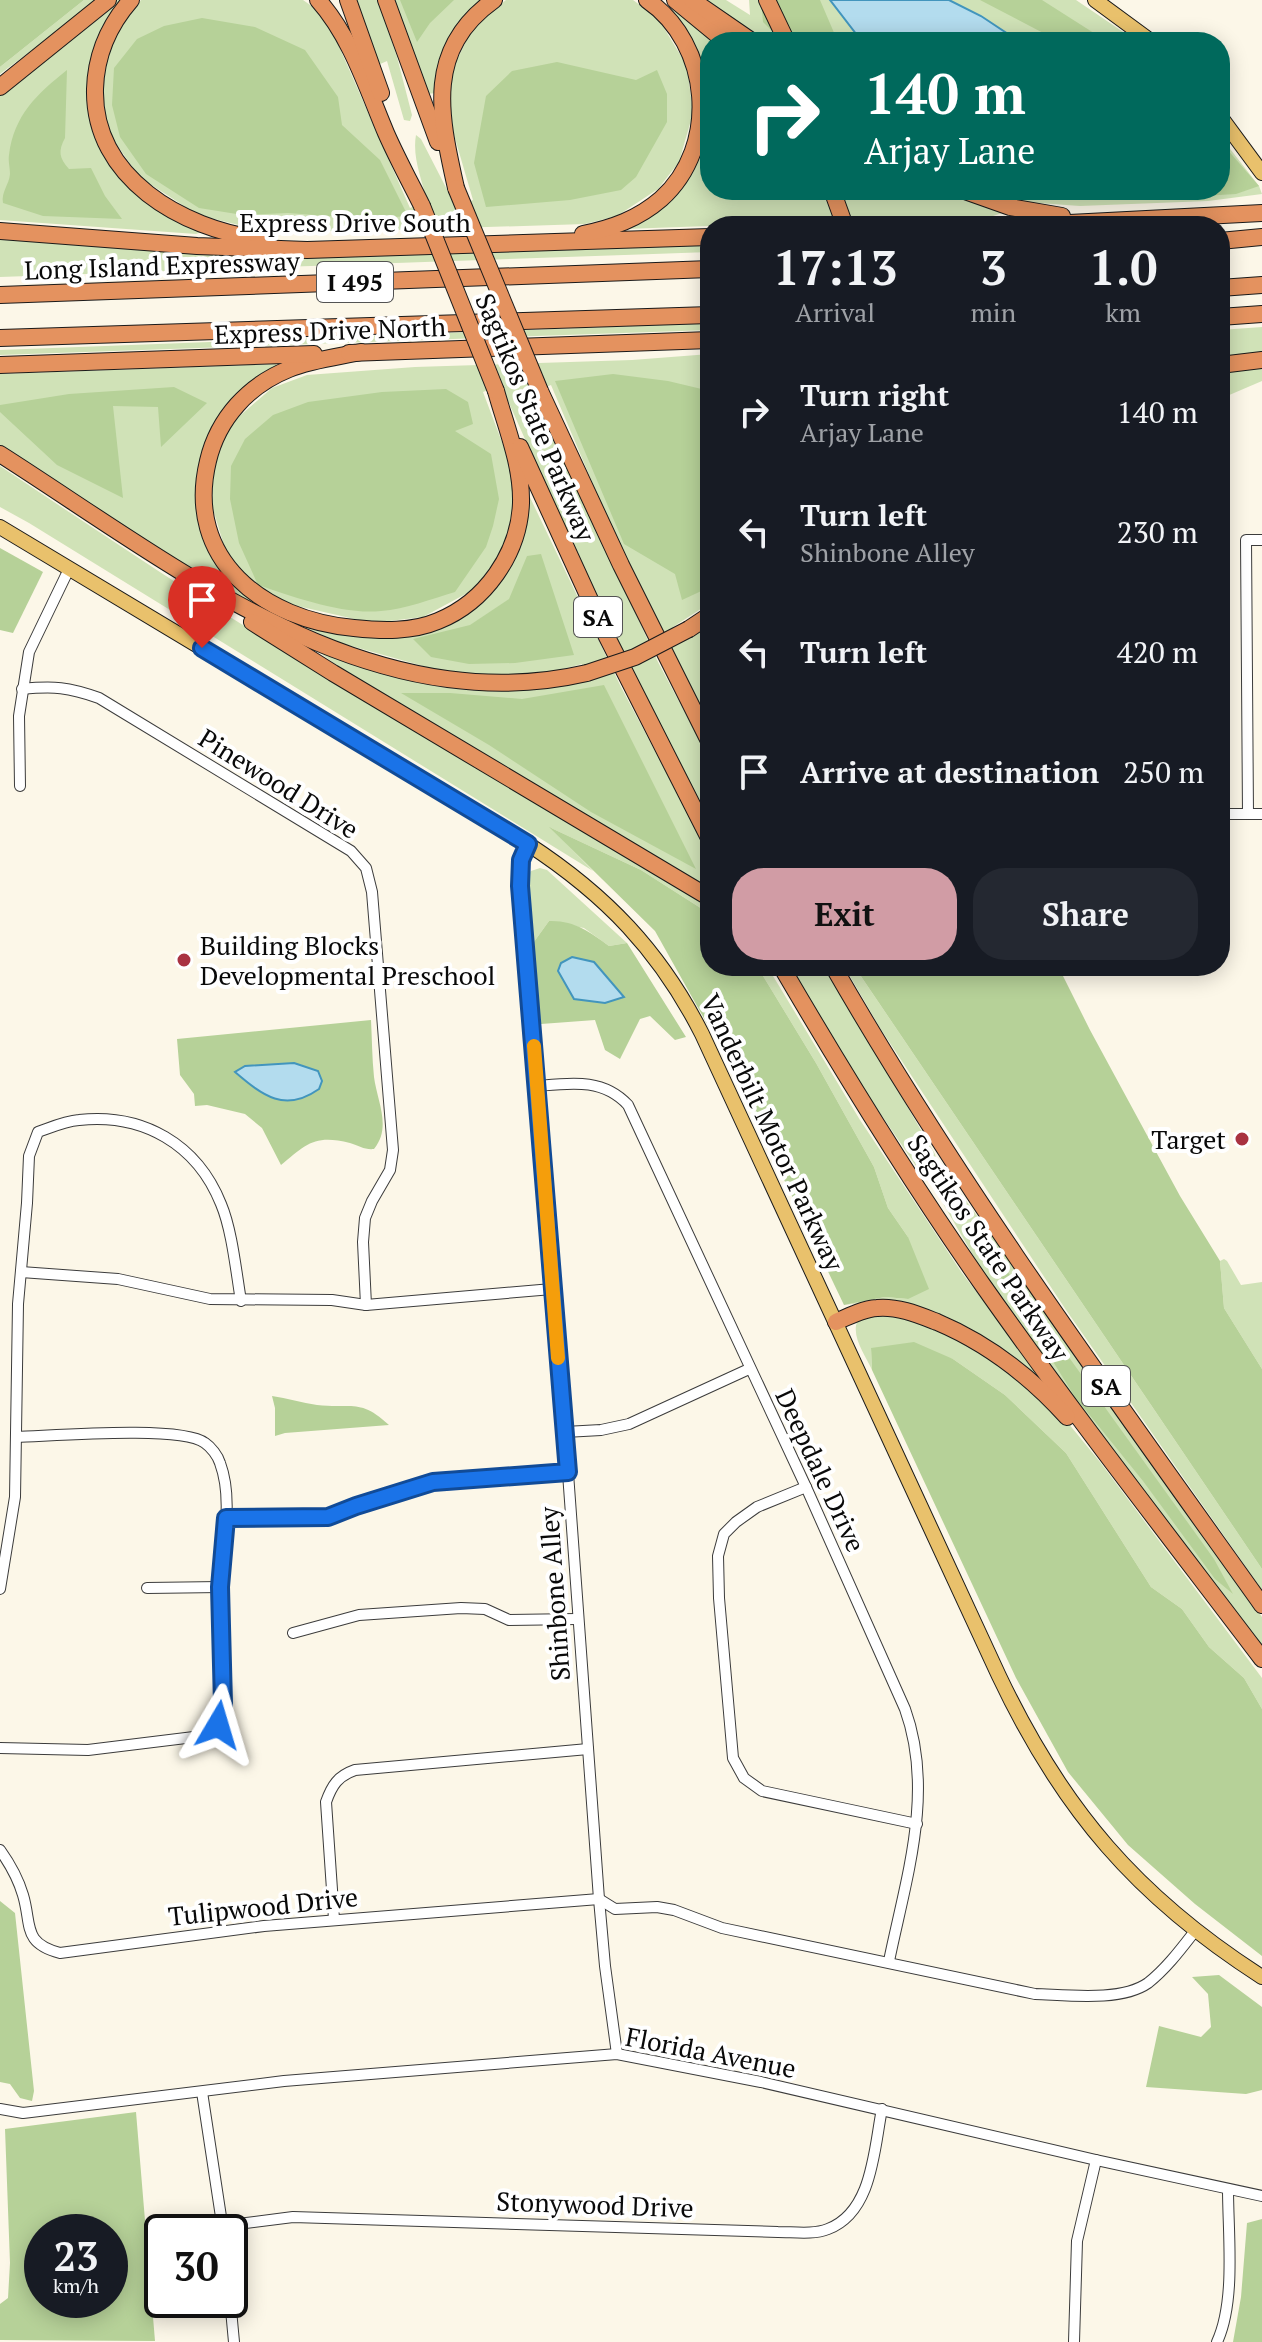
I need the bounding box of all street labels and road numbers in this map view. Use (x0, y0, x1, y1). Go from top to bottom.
street label: Express Drive South (239, 205, 471, 239)
street label: Long Island Expressway (24, 243, 301, 287)
road number: I 495 (317, 262, 393, 302)
street label: Sagtikos State Parkway (468, 288, 604, 547)
street label: Express Drive North (214, 309, 446, 351)
road number: SA (574, 597, 622, 637)
street label: Pinewood Drive (193, 720, 365, 846)
street label: Vanderbilt Motor Parkway (694, 988, 853, 1277)
street label: Sagtikos State Parkway (900, 1127, 1078, 1368)
road number: SA (1082, 1366, 1130, 1406)
street label: Deepdale Drive (768, 1383, 874, 1557)
street label: Shinbone Alley (531, 1505, 577, 1682)
street label: Tulipwood Drive (167, 1879, 359, 1933)
street label: Florida Avenue (623, 2019, 799, 2085)
street label: Stonywood Drive (496, 2184, 694, 2224)

